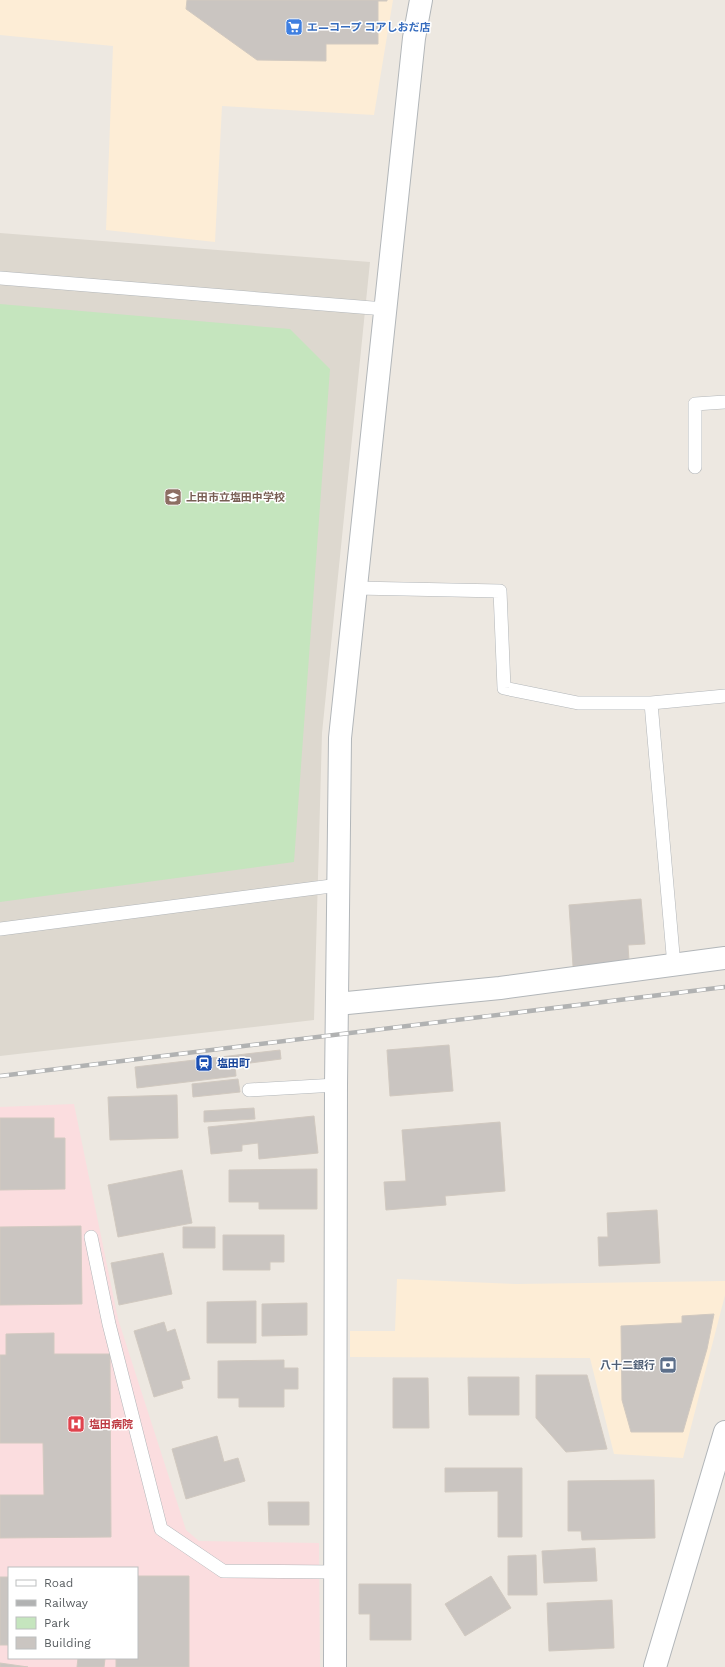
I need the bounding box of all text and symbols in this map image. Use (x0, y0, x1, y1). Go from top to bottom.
supermarket icon: エ―コープ コアしおだ店 (284, 17, 304, 37)
place label: エ―コープ コアしおだ店 (307, 21, 431, 34)
school or university icon: 上田市立塩田中学校 (163, 487, 183, 507)
place label: 上田市立塩田中学校 (186, 491, 285, 504)
station icon: 塩田町 (194, 1053, 214, 1073)
place label: 塩田町 (217, 1057, 250, 1070)
bank icon: 八十二銀行 (658, 1355, 678, 1375)
place label: 八十二銀行 (600, 1359, 655, 1372)
hospital icon: 塩田病院 (66, 1414, 86, 1434)
place label: 塩田病院 (89, 1418, 133, 1431)
legend (8, 1567, 138, 1659)
text: Road (44, 1576, 73, 1590)
text: Railway (44, 1596, 89, 1610)
text: Park (44, 1616, 70, 1630)
text: Building (44, 1636, 91, 1650)

